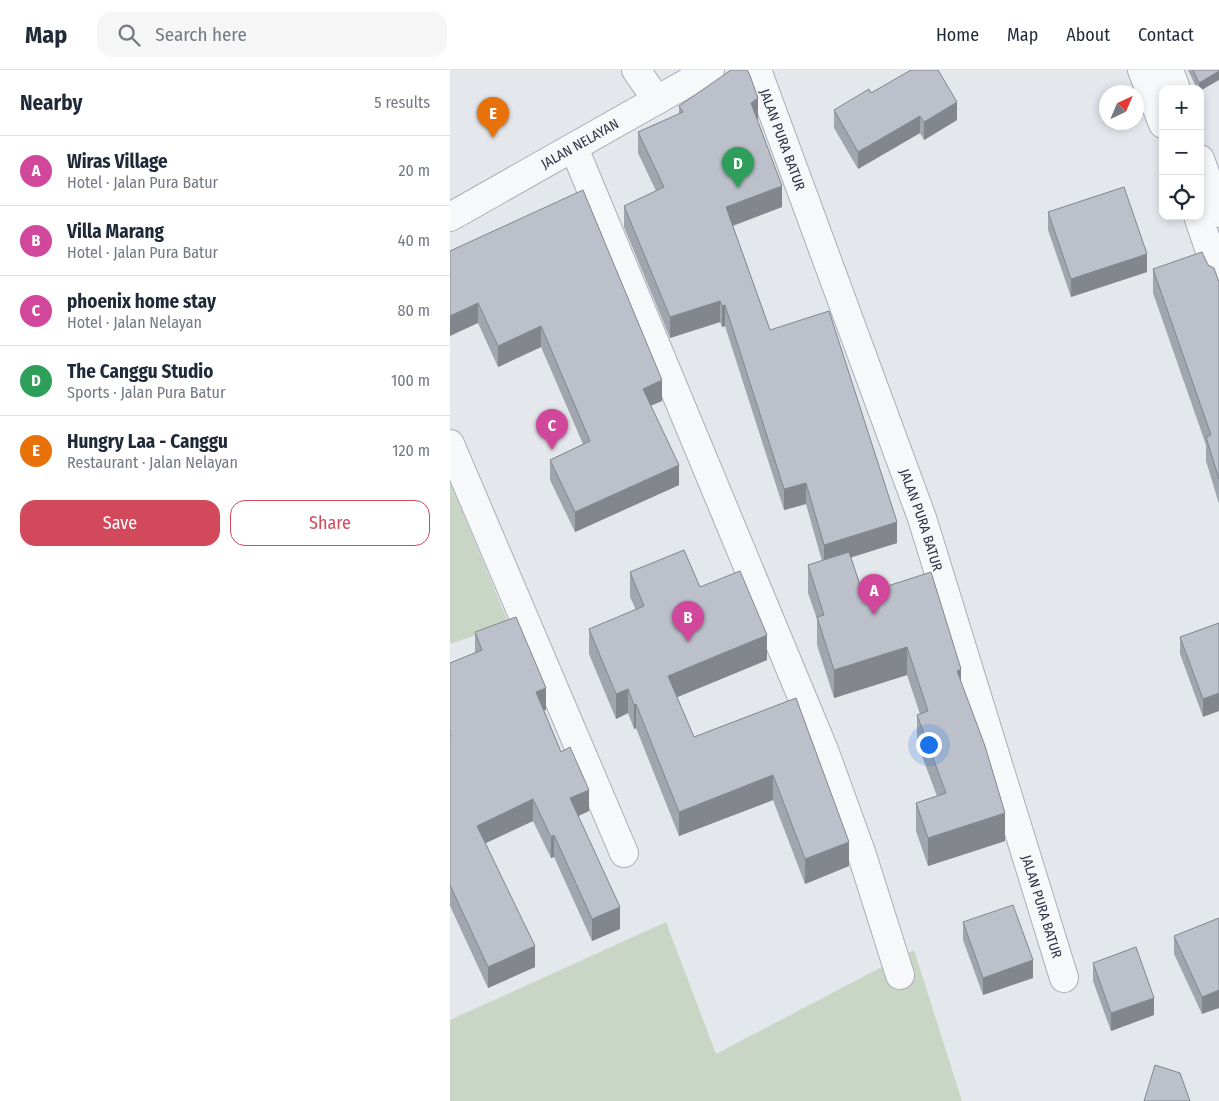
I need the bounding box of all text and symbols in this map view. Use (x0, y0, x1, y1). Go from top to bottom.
search box (97, 12, 447, 57)
text: Map (25, 21, 67, 49)
icon: search (115, 21, 143, 49)
text: Search here (155, 23, 247, 46)
text: Home (936, 24, 979, 46)
text: Map (1007, 24, 1038, 46)
text: About (1066, 24, 1110, 46)
text: Contact (1138, 24, 1194, 46)
north arrow (1099, 85, 1144, 130)
map controls (1159, 85, 1204, 220)
button: + (1159, 85, 1204, 130)
street label: JALAN PURA BATUR (756, 86, 809, 193)
text: Nearby (20, 90, 82, 116)
text: 5 results (374, 93, 430, 112)
pin: E (477, 97, 509, 138)
street label: JALAN NELAYAN (538, 115, 622, 172)
button: − (1159, 130, 1204, 175)
pin: D (722, 147, 754, 188)
text: Wiras Village (67, 150, 168, 173)
text: A (32, 161, 40, 180)
text: 20 m (399, 161, 430, 180)
text: Hotel · Jalan Pura Batur (67, 173, 218, 192)
button: locate (1159, 175, 1204, 220)
text: Villa Marang (67, 220, 164, 243)
text: B (32, 231, 40, 250)
text: 40 m (398, 231, 430, 250)
text: Hotel · Jalan Pura Batur (67, 243, 218, 262)
text: phoenix home stay (67, 290, 216, 313)
text: C (32, 301, 40, 320)
text: 80 m (398, 301, 430, 320)
text: Hotel · Jalan Nelayan (67, 313, 202, 332)
text: The Canggu Studio (67, 360, 213, 383)
text: D (31, 371, 41, 390)
text: 100 m (391, 371, 430, 390)
text: Sports · Jalan Pura Batur (67, 383, 225, 402)
pin: C (536, 409, 568, 450)
text: Hungry Laa - Canggu (67, 430, 228, 453)
text: E (32, 441, 40, 460)
text: 120 m (392, 441, 430, 460)
text: Restaurant · Jalan Nelayan (67, 453, 238, 472)
street label: JALAN PURA BATUR (896, 466, 946, 574)
button: Save (20, 500, 220, 546)
button: Share (230, 500, 430, 546)
pin: A (858, 574, 890, 615)
pin: B (672, 601, 704, 642)
your location (916, 732, 942, 758)
street label: JALAN PURA BATUR (1018, 853, 1066, 960)

